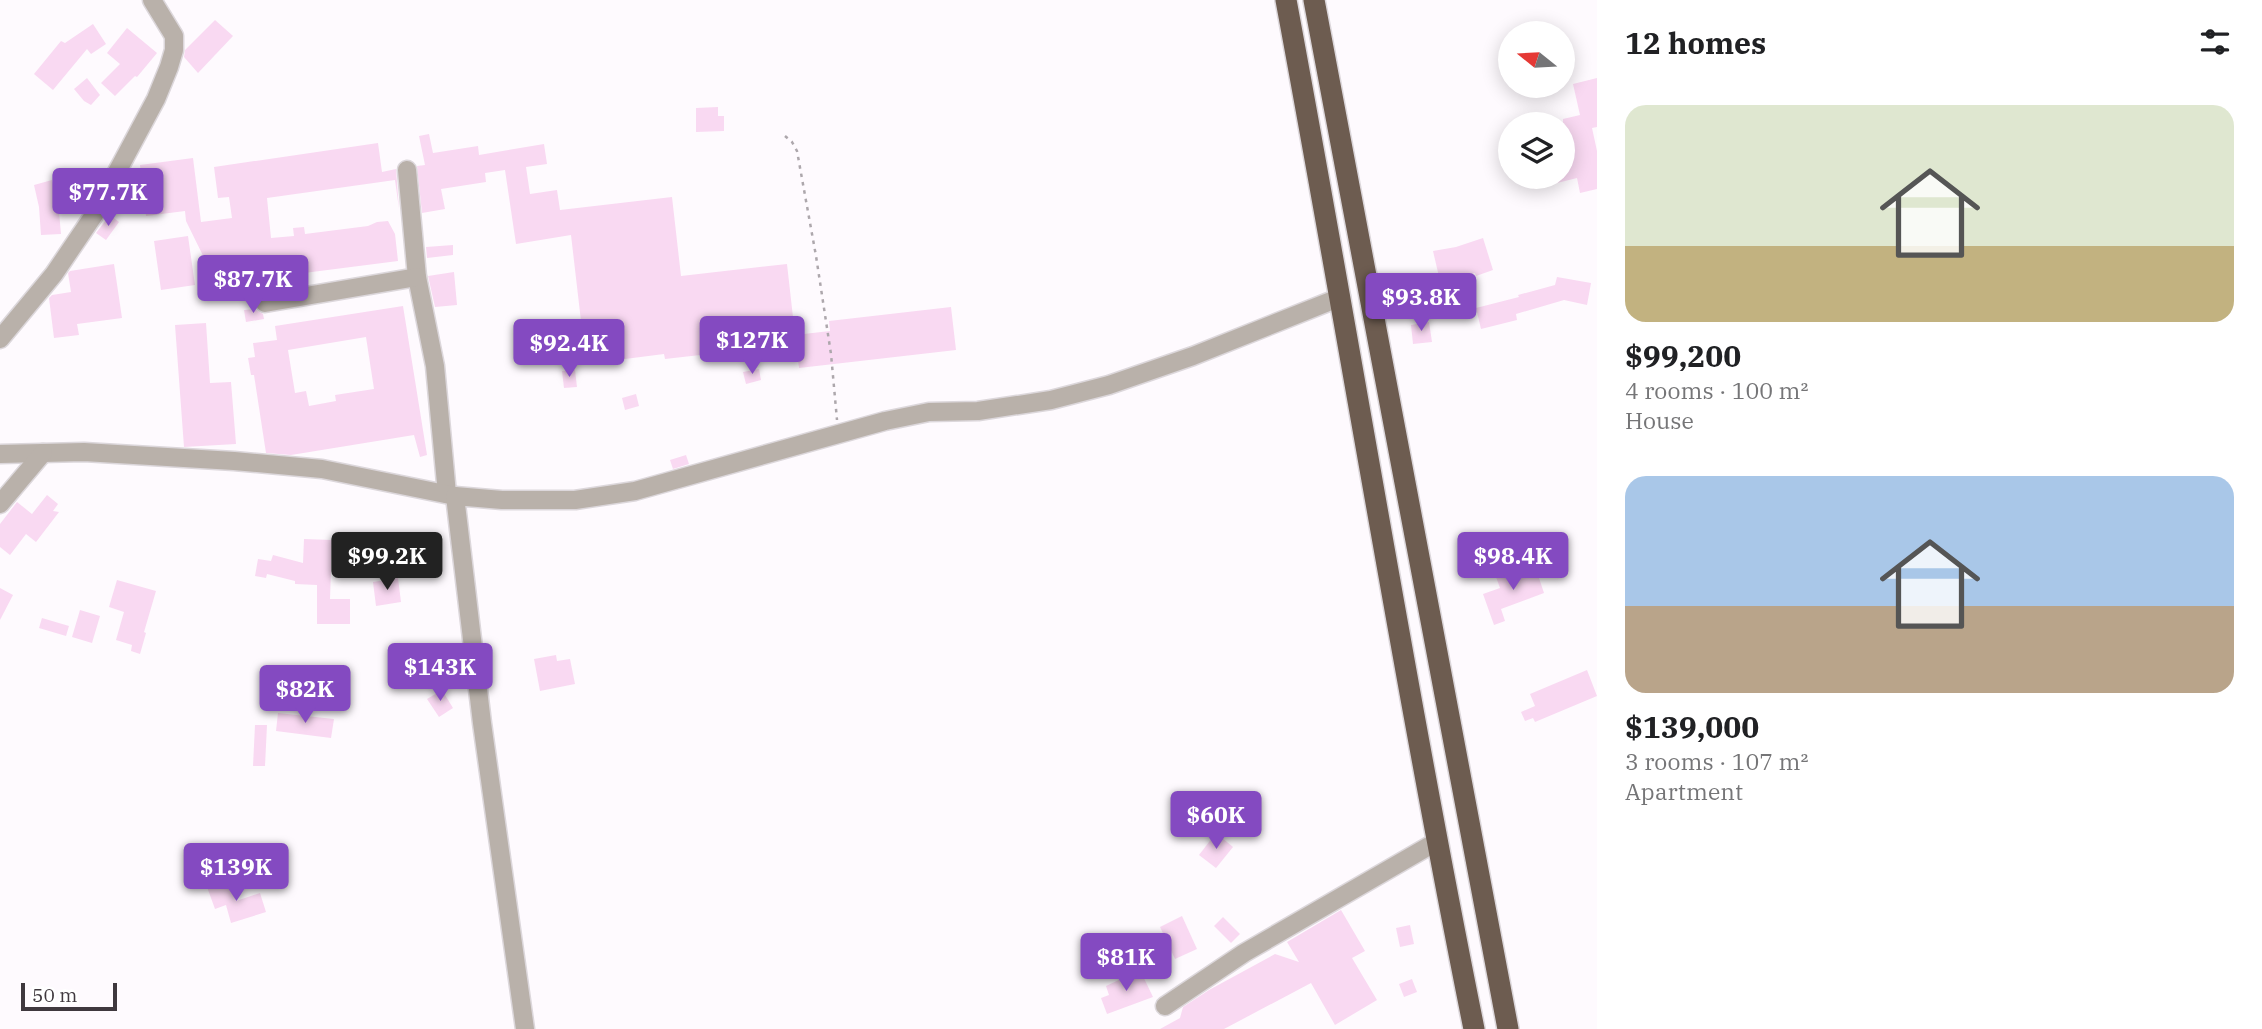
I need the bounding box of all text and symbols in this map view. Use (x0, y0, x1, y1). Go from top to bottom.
north arrow (1498, 21, 1575, 98)
map controls (1498, 21, 1575, 189)
text: 12 homes (1625, 23, 1766, 62)
icon: filters (2196, 23, 2234, 61)
button: layers (1498, 112, 1575, 189)
icon: home (1867, 150, 1993, 276)
pin: $77.7K (51, 168, 165, 228)
text: $77.7K (68, 176, 148, 206)
pin: $87.7K (196, 256, 310, 315)
text: $87.7K (213, 263, 293, 293)
pin: $93.8K (1364, 274, 1478, 333)
text: $93.8K (1381, 281, 1461, 311)
pin: $127K (703, 316, 801, 376)
pin: $92.4K (512, 320, 626, 379)
text: $127K (716, 324, 788, 354)
text: $92.4K (529, 327, 609, 357)
text: $99,200 (1625, 336, 1741, 375)
text: 4 rooms · 100 m² (1625, 375, 1808, 405)
text: House (1625, 405, 1694, 435)
icon: home (1867, 521, 1993, 647)
pin: $99.2K (330, 532, 444, 592)
pin: $98.4K (1456, 532, 1570, 592)
text: $99.2K (347, 540, 427, 570)
text: $98.4K (1473, 540, 1553, 570)
pin: $143K (391, 644, 489, 703)
text: $143K (404, 651, 476, 681)
pin: $82K (264, 666, 346, 725)
text: $82K (276, 673, 334, 703)
text: $139,000 (1625, 707, 1759, 746)
text: 3 rooms · 107 m² (1625, 746, 1808, 776)
text: Apartment (1625, 776, 1743, 806)
pin: $60K (1175, 792, 1257, 851)
text: $60K (1187, 799, 1245, 829)
pin: $139K (187, 844, 285, 903)
text: $139K (200, 851, 272, 881)
pin: $81K (1085, 934, 1167, 993)
text: $81K (1097, 941, 1155, 971)
scale bar (21, 980, 117, 1012)
text: 50 m (32, 983, 77, 1007)

